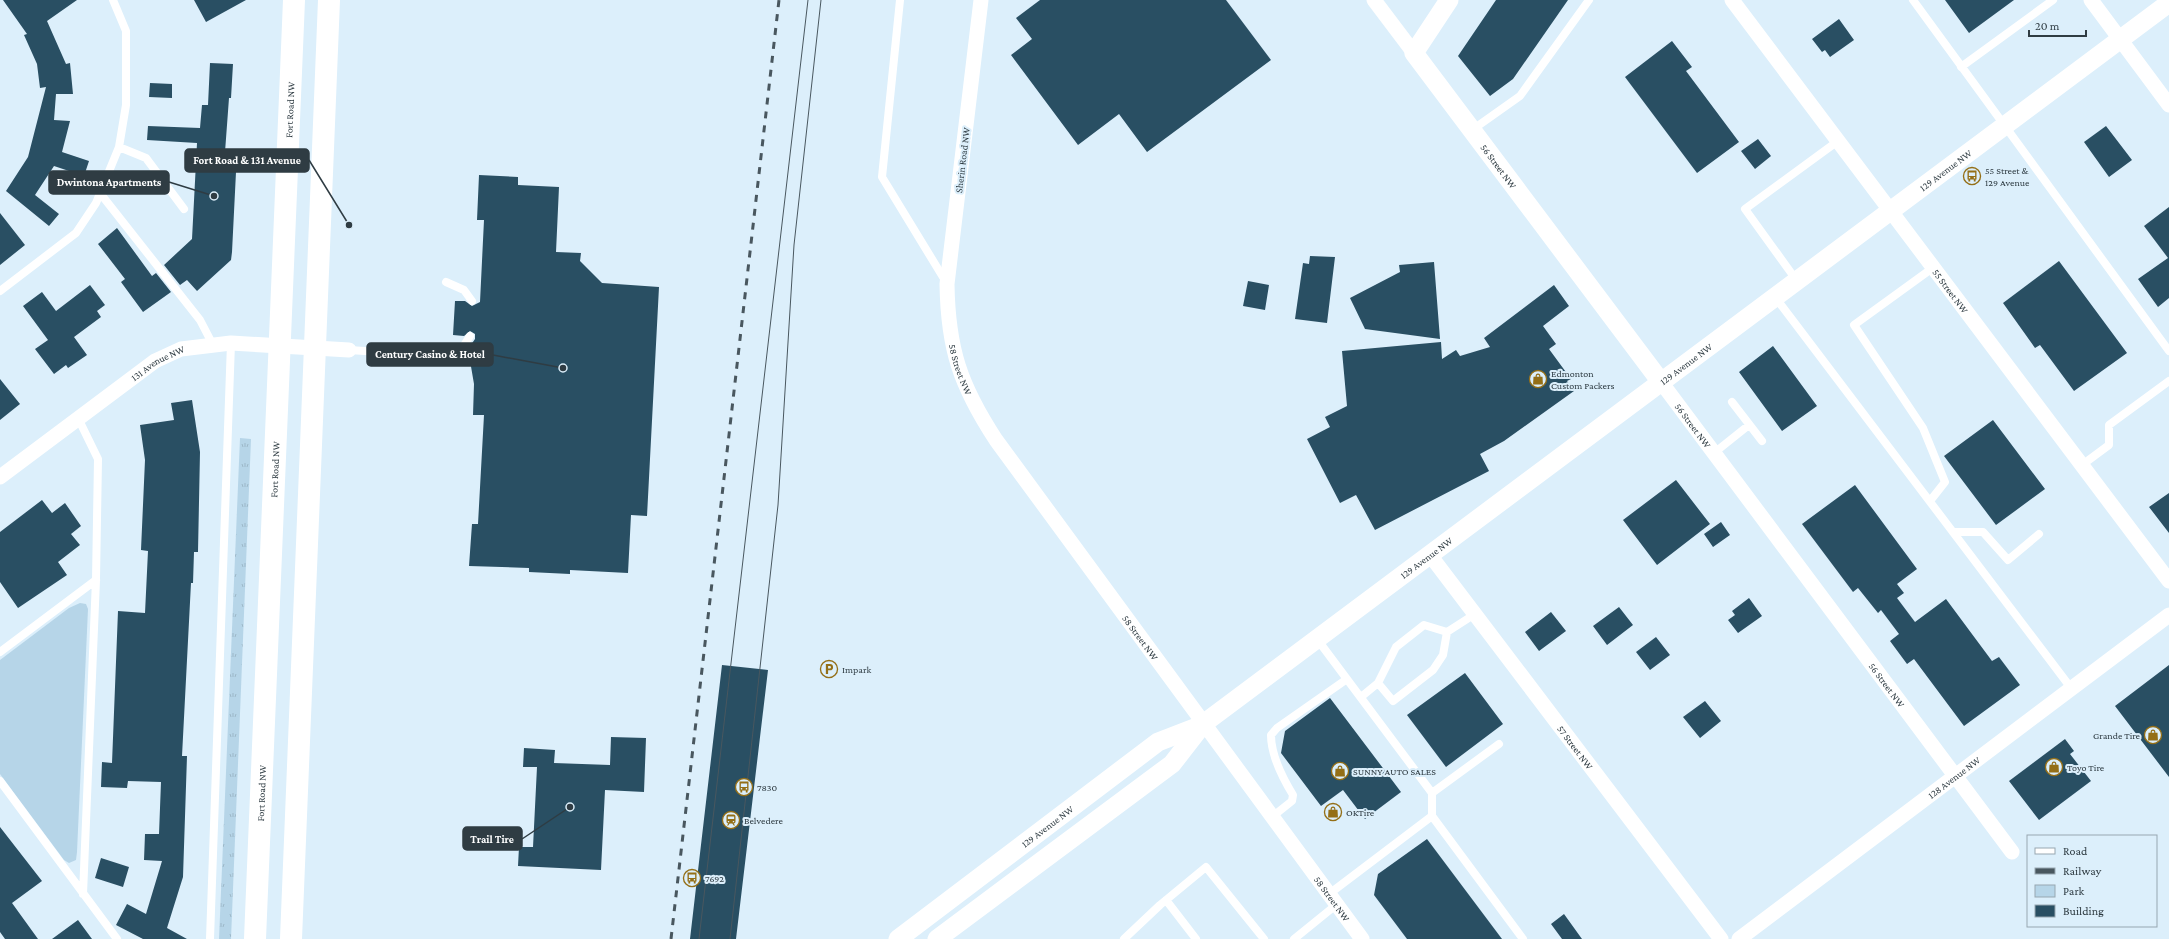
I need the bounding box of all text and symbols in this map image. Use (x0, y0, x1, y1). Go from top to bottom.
scale bar (2029, 12, 2086, 38)
text: 20 m (2035, 19, 2060, 33)
street label: Fort Road NW (283, 81, 297, 138)
street label: Sherin Road NW (953, 126, 972, 193)
street label: 56 Street NW (1478, 142, 1519, 192)
street label: 129 Avenue NW (1917, 147, 1975, 193)
callout: Fort Road & 131 Avenue (185, 149, 309, 172)
text: Fort Road & 131 Avenue (193, 154, 301, 166)
place label: 55 Street & 129 Avenue (1985, 165, 2030, 188)
bus stop icon: 55 Street & 129 Avenue (1962, 166, 1982, 186)
callout: Dwintona Apartments (49, 171, 169, 194)
text: Dwintona Apartments (57, 176, 162, 188)
street label: 55 Street NW (1930, 267, 1971, 316)
street label: 129 Avenue NW (1658, 341, 1715, 387)
street label: 131 Avenue NW (129, 343, 187, 383)
callout: Century Casino & Hotel (367, 343, 493, 366)
street label: 58 Street NW (947, 343, 974, 397)
text: Century Casino & Hotel (375, 348, 486, 360)
place label: Edmonton Custom Packers (1551, 368, 1614, 391)
shop icon: Edmonton Custom Packers (1528, 369, 1548, 389)
street label: 56 Street NW (1673, 401, 1714, 451)
street label: Fort Road NW (268, 440, 282, 498)
street label: 129 Avenue NW (1398, 534, 1455, 581)
street label: 58 Street NW (1120, 613, 1161, 663)
parking icon: Impark (819, 659, 839, 679)
street label: 56 Street NW (1867, 661, 1907, 710)
place label: Impark (842, 664, 871, 675)
street label: 57 Street NW (1555, 723, 1596, 772)
shop icon: Grande Tire (2143, 725, 2163, 745)
place label: Grande Tire (2093, 730, 2141, 741)
street label: 128 Avenue NW (1926, 754, 1983, 801)
shop icon: Toyo Tire (2044, 757, 2064, 777)
shop icon: SUNNY AUTO SALES (1330, 761, 1350, 781)
place label: Toyo Tire (2067, 762, 2105, 773)
street label: Fort Road NW (255, 764, 268, 822)
place label: SUNNY AUTO SALES (1353, 766, 1436, 777)
bus stop icon: 7830 (734, 777, 754, 797)
place label: 7830 (757, 782, 777, 793)
shop icon: OKTire (1323, 802, 1343, 822)
street label: 129 Avenue NW (1019, 803, 1076, 850)
place label: OKTire (1346, 807, 1375, 818)
station icon: Belvedere (721, 810, 741, 830)
place label: Belvedere (744, 815, 783, 826)
callout: Trail Tire (463, 827, 522, 850)
text: Trail Tire (470, 833, 514, 845)
legend (2027, 835, 2157, 927)
text: Road (2063, 844, 2088, 858)
text: Railway (2063, 864, 2102, 878)
bus stop icon: 7692 (682, 868, 702, 888)
place label: 7692 (705, 873, 724, 884)
street label: 58 Street NW (1312, 874, 1353, 924)
text: Park (2063, 884, 2085, 898)
text: Building (2063, 904, 2104, 918)

